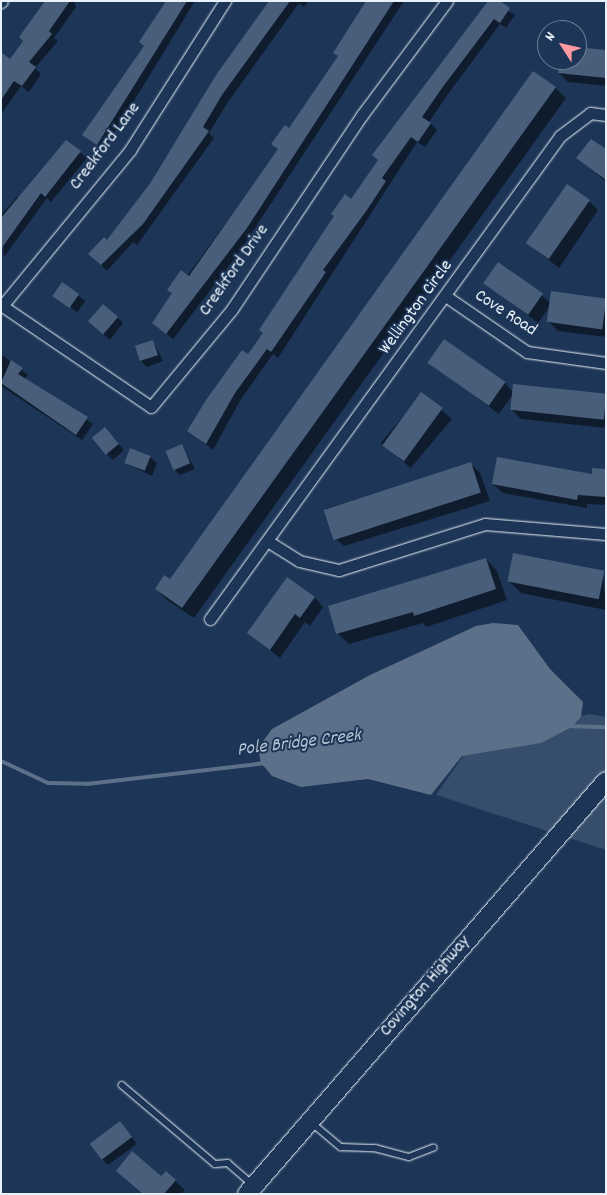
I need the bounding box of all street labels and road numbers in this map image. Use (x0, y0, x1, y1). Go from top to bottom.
street label: Creekford Lane (66, 99, 146, 195)
street label: Creekford Drive (195, 221, 275, 321)
street label: Wellington Circle (375, 256, 459, 360)
street label: Cove Road (470, 286, 540, 342)
street label: Covington Highway (376, 932, 476, 1042)

